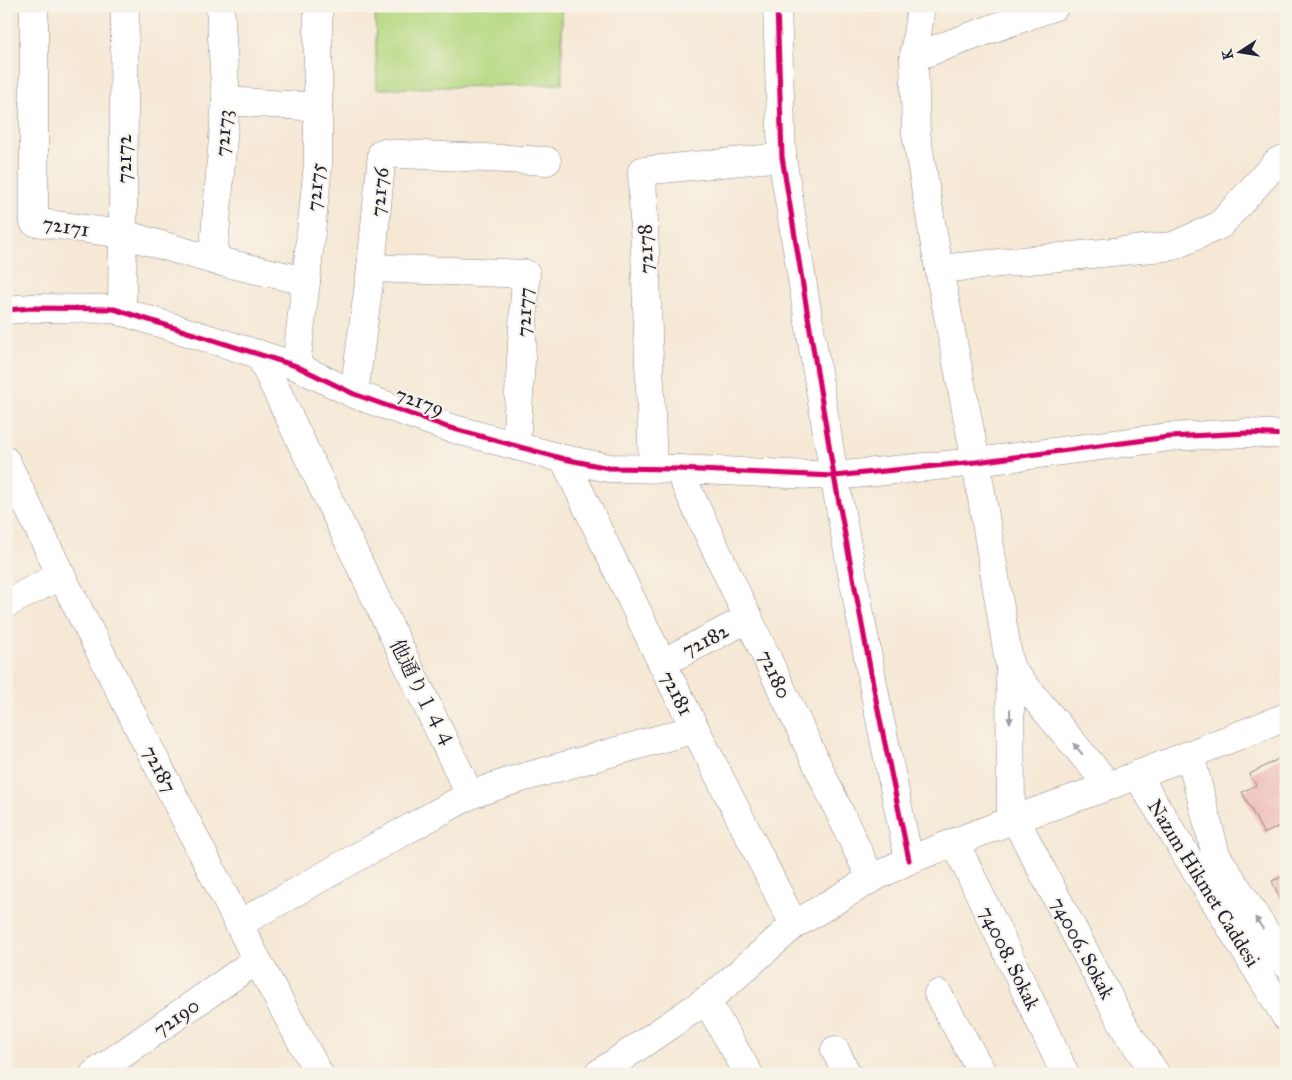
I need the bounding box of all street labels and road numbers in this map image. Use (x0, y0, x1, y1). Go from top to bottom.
street label: 72173 (209, 109, 237, 157)
street label: 72172 (112, 134, 136, 183)
street label: 72175 (301, 162, 329, 212)
street label: 72176 (365, 166, 393, 218)
street label: 72171 (41, 210, 91, 242)
street label: 72178 (632, 224, 658, 274)
street label: 72177 (511, 287, 537, 337)
street label: 72179 (392, 381, 448, 421)
street label: 72182 (678, 618, 732, 662)
street label: 他通り１４４ (385, 635, 459, 753)
street label: 72180 (753, 646, 797, 702)
street label: 72181 (656, 667, 698, 719)
street label: 72187 (138, 741, 182, 797)
street label: Nazım Hikmet Caddesi (1143, 795, 1265, 971)
street label: 74006. Sokak (1046, 893, 1120, 1004)
street label: 74008. Sokak (975, 902, 1046, 1014)
street label: 72190 (148, 993, 204, 1041)

